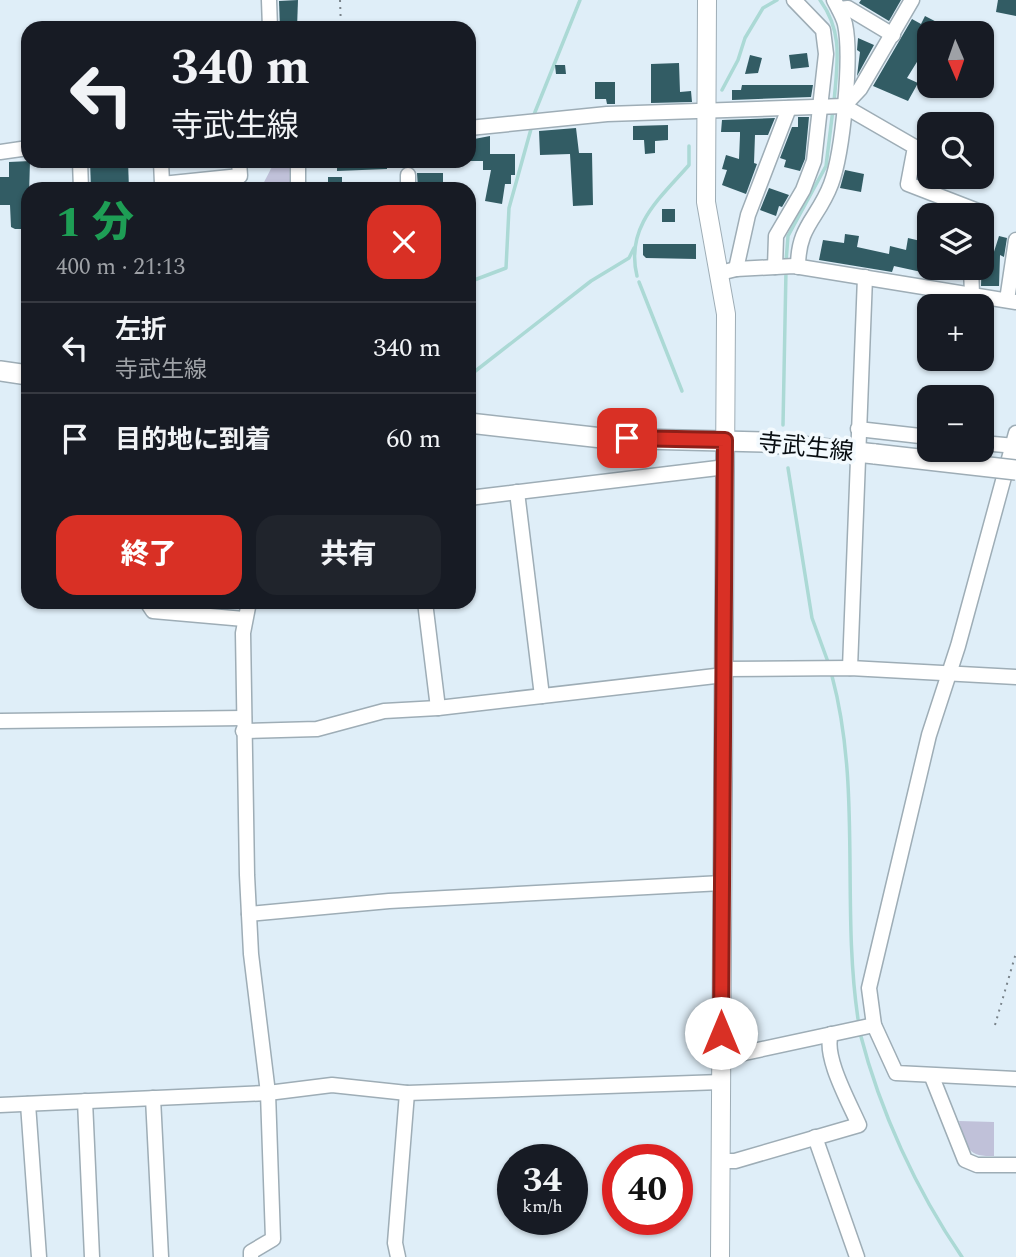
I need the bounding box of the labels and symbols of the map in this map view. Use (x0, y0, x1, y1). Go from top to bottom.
north arrow (917, 21, 994, 98)
pin (597, 408, 657, 468)
street label: 寺武生線 (756, 425, 856, 471)
position arrow (684, 996, 758, 1070)
speed limit sign: 40 (602, 1144, 693, 1235)

